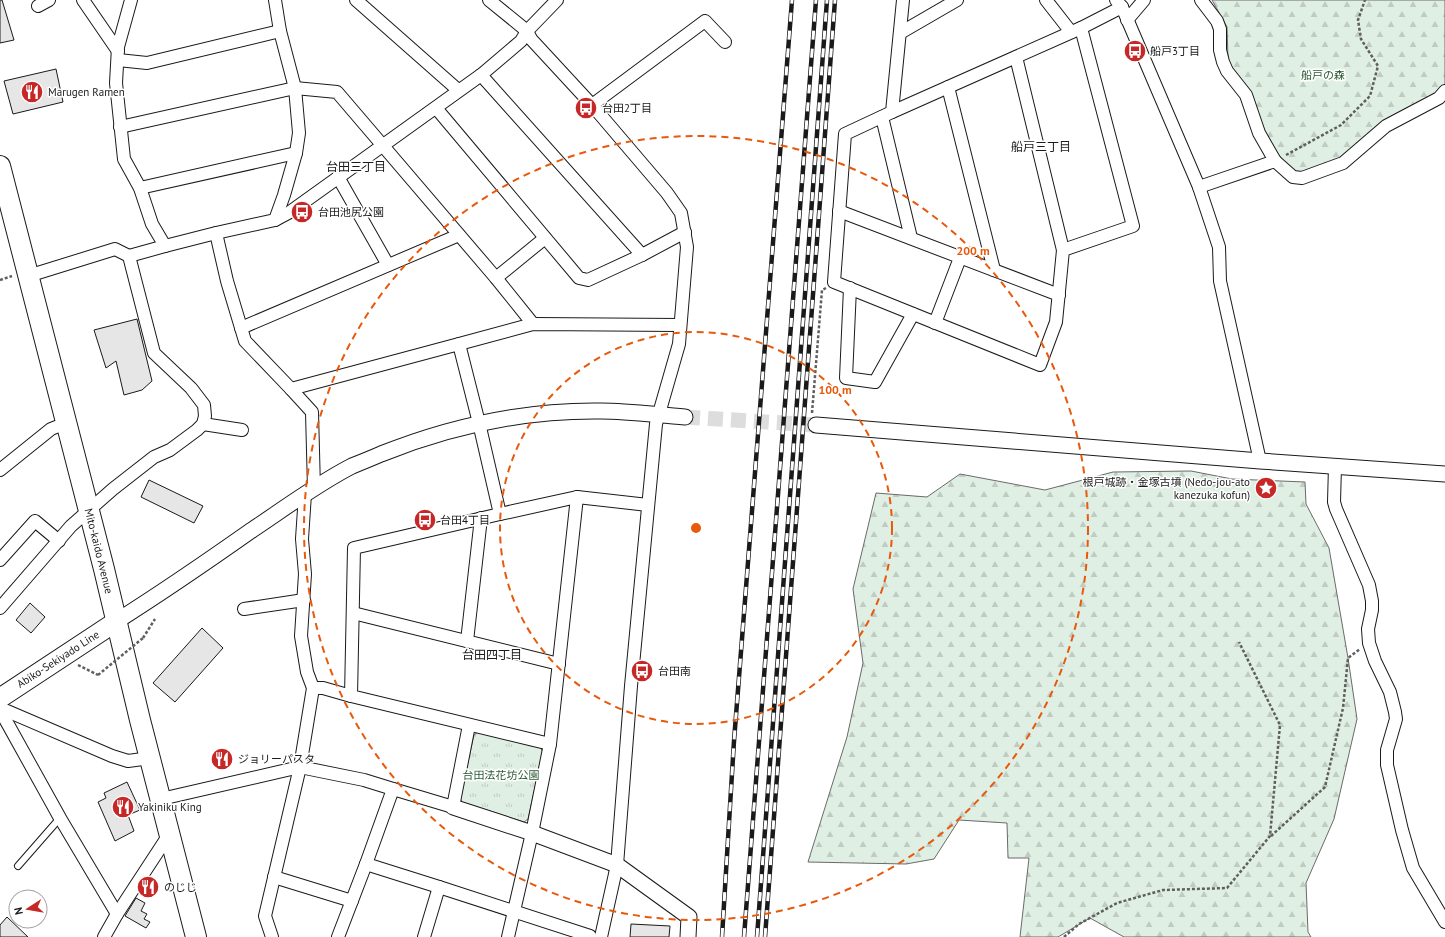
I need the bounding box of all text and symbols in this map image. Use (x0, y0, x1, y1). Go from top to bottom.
bus stop icon: 船戸3丁目 (1122, 38, 1148, 64)
place label: 船戸3丁目 (1150, 44, 1200, 58)
park label: 船戸の森 (1301, 68, 1345, 82)
restaurant icon: Marugen Ramen (19, 79, 45, 105)
place label: Marugen Ramen (48, 85, 125, 99)
bus stop icon: 台田2丁目 (573, 95, 599, 121)
place label: 台田2丁目 (602, 101, 652, 115)
district label: 船戸三丁目 (1011, 139, 1071, 154)
district label: 台田三丁目 (326, 159, 386, 174)
bus stop icon: 台田池尻公園 (289, 199, 315, 225)
place label: 台田池尻公園 (318, 205, 384, 219)
text: 200 m (956, 243, 990, 258)
text: 100 m (818, 382, 852, 397)
place label: 根戸城跡・金塚古墳 (Nedo-jou-ato kanezuka kofun) (1083, 475, 1250, 502)
place icon: 根戸城跡・金塚古墳 (Nedo-jou-ato kanezuka kofun) (1253, 475, 1279, 501)
street label: Mito-kaido Avenue (82, 507, 116, 596)
bus stop icon: 台田4丁目 (412, 507, 438, 533)
place label: 台田4丁目 (440, 513, 490, 527)
centre of rings (689, 521, 703, 535)
street label: Abiko-Sekiyado Line (14, 627, 102, 691)
district label: 台田四丁目 (462, 647, 522, 662)
bus stop icon: 台田南 (629, 658, 655, 684)
place label: 台田南 (658, 664, 691, 678)
restaurant icon: ジョリーパスタ (209, 746, 235, 772)
place label: ジョリーパスタ (238, 752, 315, 766)
park label: 台田法花坊公園 (463, 768, 540, 782)
restaurant icon: Yakiniku King (110, 794, 136, 820)
place label: Yakiniku King (138, 800, 202, 814)
restaurant icon: のじじ (135, 874, 161, 900)
place label: のじじ (164, 880, 197, 894)
north arrow (8, 889, 48, 929)
text: N (11, 906, 26, 916)

